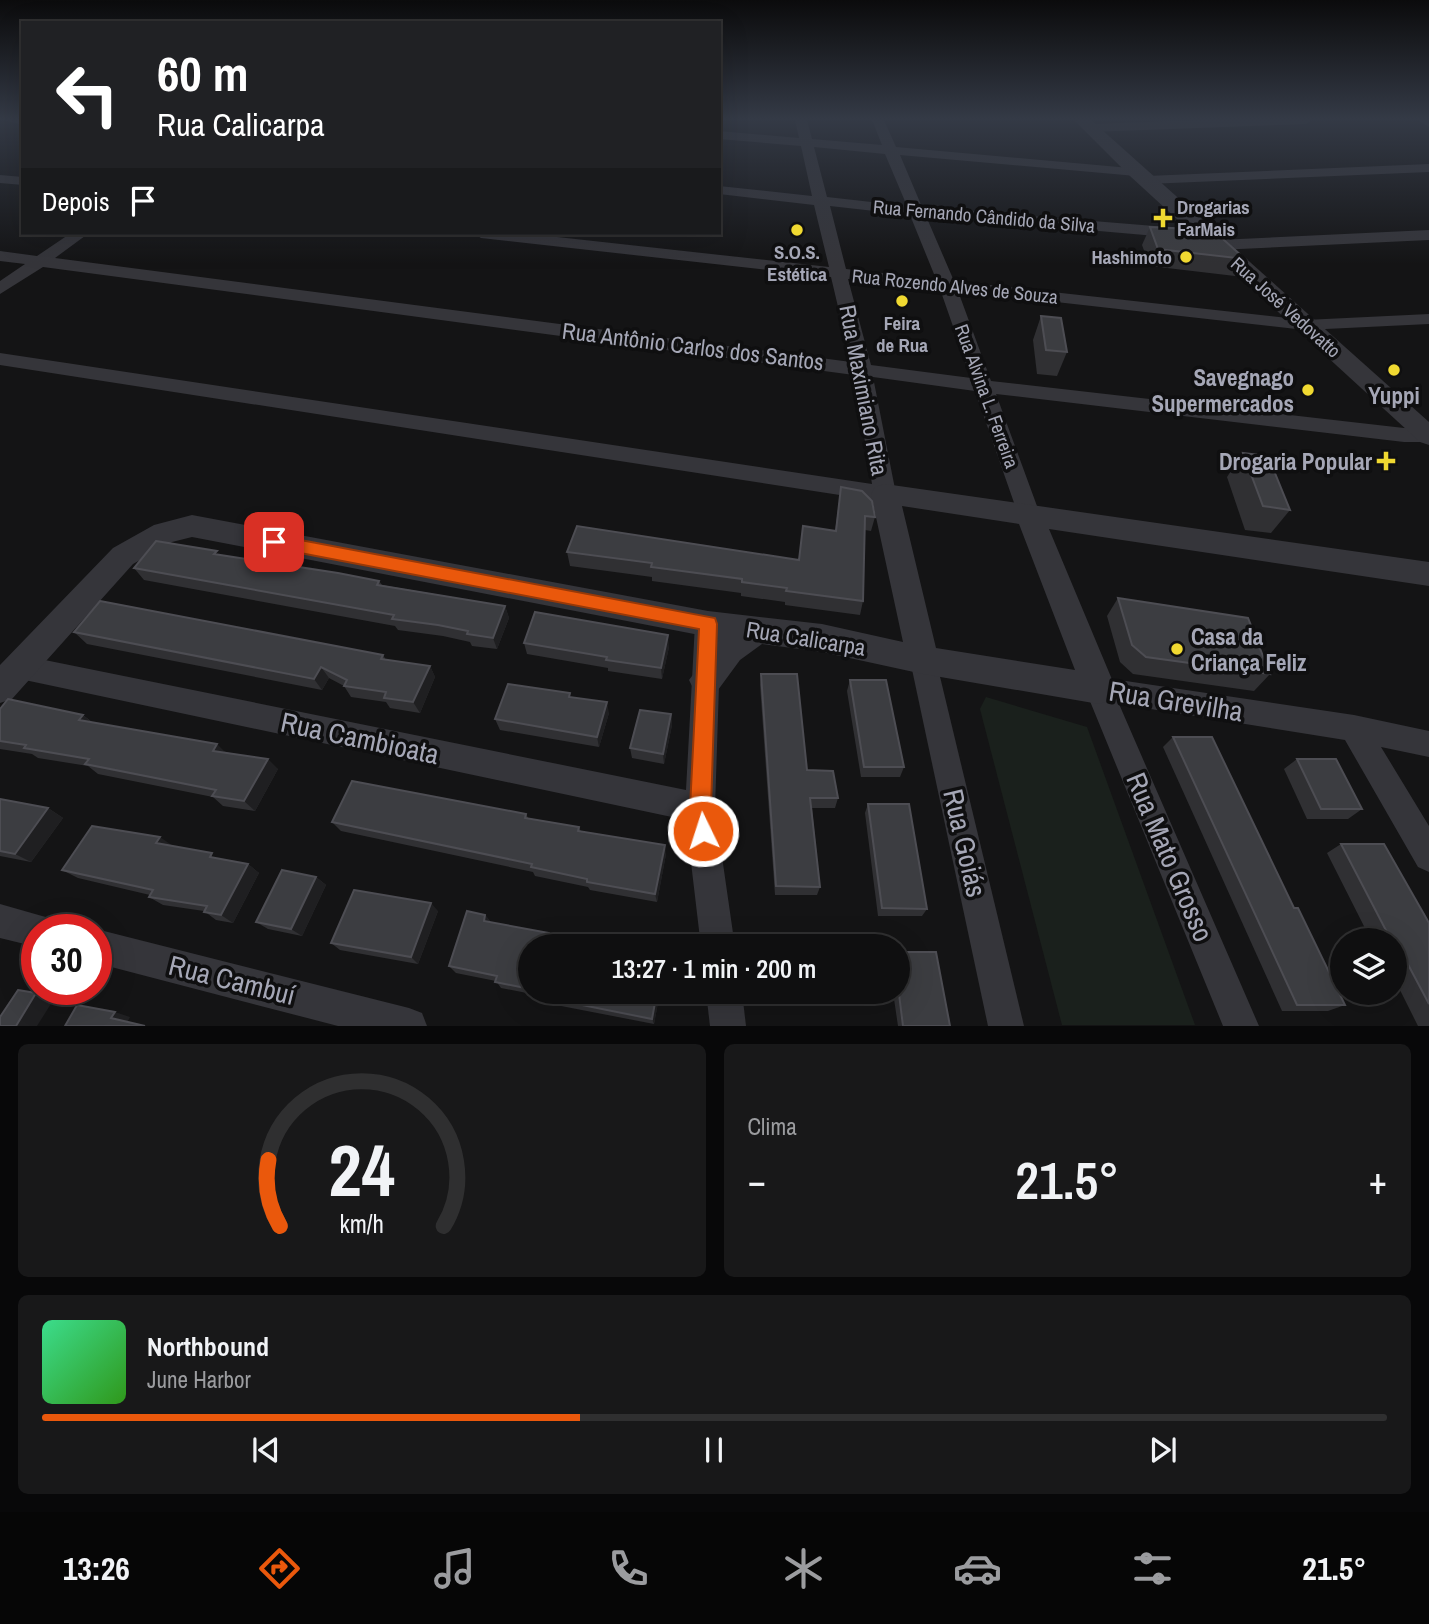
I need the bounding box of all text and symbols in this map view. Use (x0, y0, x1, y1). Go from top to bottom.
text: 60 m (157, 40, 249, 106)
icon: left (42, 49, 133, 140)
text: Rua Calicarpa (157, 103, 325, 146)
icon: arrive (124, 182, 162, 220)
text: Depois (42, 184, 110, 219)
street label: Rua Fernando Cândido da Silva (872, 193, 1096, 239)
place label: Drogarias FarMais (1177, 194, 1250, 242)
marker: Drogarias FarMais (1155, 210, 1171, 226)
marker: S.O.S. Estética (789, 222, 805, 238)
place label: S.O.S. Estética (767, 239, 827, 287)
place label: Hashimoto (1091, 244, 1172, 270)
marker: Hashimoto (1178, 249, 1194, 265)
street label: Rua José Vedovatto (1225, 251, 1347, 363)
street label: Rua Rozendo Alves de Souza (851, 262, 1060, 310)
marker: Feira de Rua (894, 293, 910, 309)
street label: Rua Maximiano Rita (832, 302, 896, 478)
place label: Feira de Rua (876, 310, 928, 358)
street label: Rua Antônio Carlos dos Santos (561, 315, 825, 377)
street label: Rua Alvina L. Ferreira (949, 320, 1025, 472)
place label: Savegnago Supermercados (1151, 362, 1294, 419)
marker: Yuppi (1386, 362, 1402, 378)
place label: Yuppi (1368, 380, 1420, 411)
marker: Savegnago Supermercados (1300, 382, 1316, 398)
place label: Drogaria Popular (1219, 446, 1373, 477)
marker: Drogaria Popular (1378, 453, 1394, 469)
pin (244, 512, 304, 572)
icon: arrive (255, 523, 293, 561)
street label: Rua Calicarpa (744, 613, 868, 663)
place label: Casa da Criança Feliz (1191, 621, 1307, 678)
marker: Casa da Criança Feliz (1169, 641, 1185, 657)
street label: Rua Grevilha (1106, 672, 1246, 730)
street label: Rua Cambioata (277, 703, 443, 773)
street label: Rua Mato Grosso (1117, 767, 1223, 947)
street label: Rua Goiás (934, 785, 996, 901)
position arrow (666, 794, 740, 868)
speed limit sign: 30 (21, 914, 112, 1005)
map controls (1330, 928, 1407, 1005)
button: layers (1330, 928, 1407, 1005)
street label: Rua Cambuí (165, 946, 300, 1014)
text: 13:27 · 1 min · 200 m (612, 951, 816, 986)
text: Clima (748, 1111, 797, 1142)
text: 24 (329, 1122, 395, 1220)
text: 21.5° (1015, 1145, 1119, 1215)
text: − (748, 1155, 766, 1206)
text: + (1369, 1155, 1387, 1206)
text: km/h (340, 1207, 384, 1241)
text: Northbound (147, 1329, 269, 1364)
text: June Harbor (147, 1364, 251, 1395)
icon: previous (247, 1431, 285, 1469)
icon: pause (695, 1431, 733, 1469)
icon: next (1144, 1431, 1182, 1469)
icon: directions (255, 1544, 304, 1593)
icon: music (430, 1544, 479, 1593)
icon: phone (604, 1544, 653, 1593)
icon: climate (779, 1544, 828, 1593)
icon: car (953, 1544, 1002, 1593)
icon: filters (1128, 1544, 1177, 1593)
text: 13:26 (63, 1547, 130, 1590)
text: 21.5° (1302, 1547, 1366, 1590)

